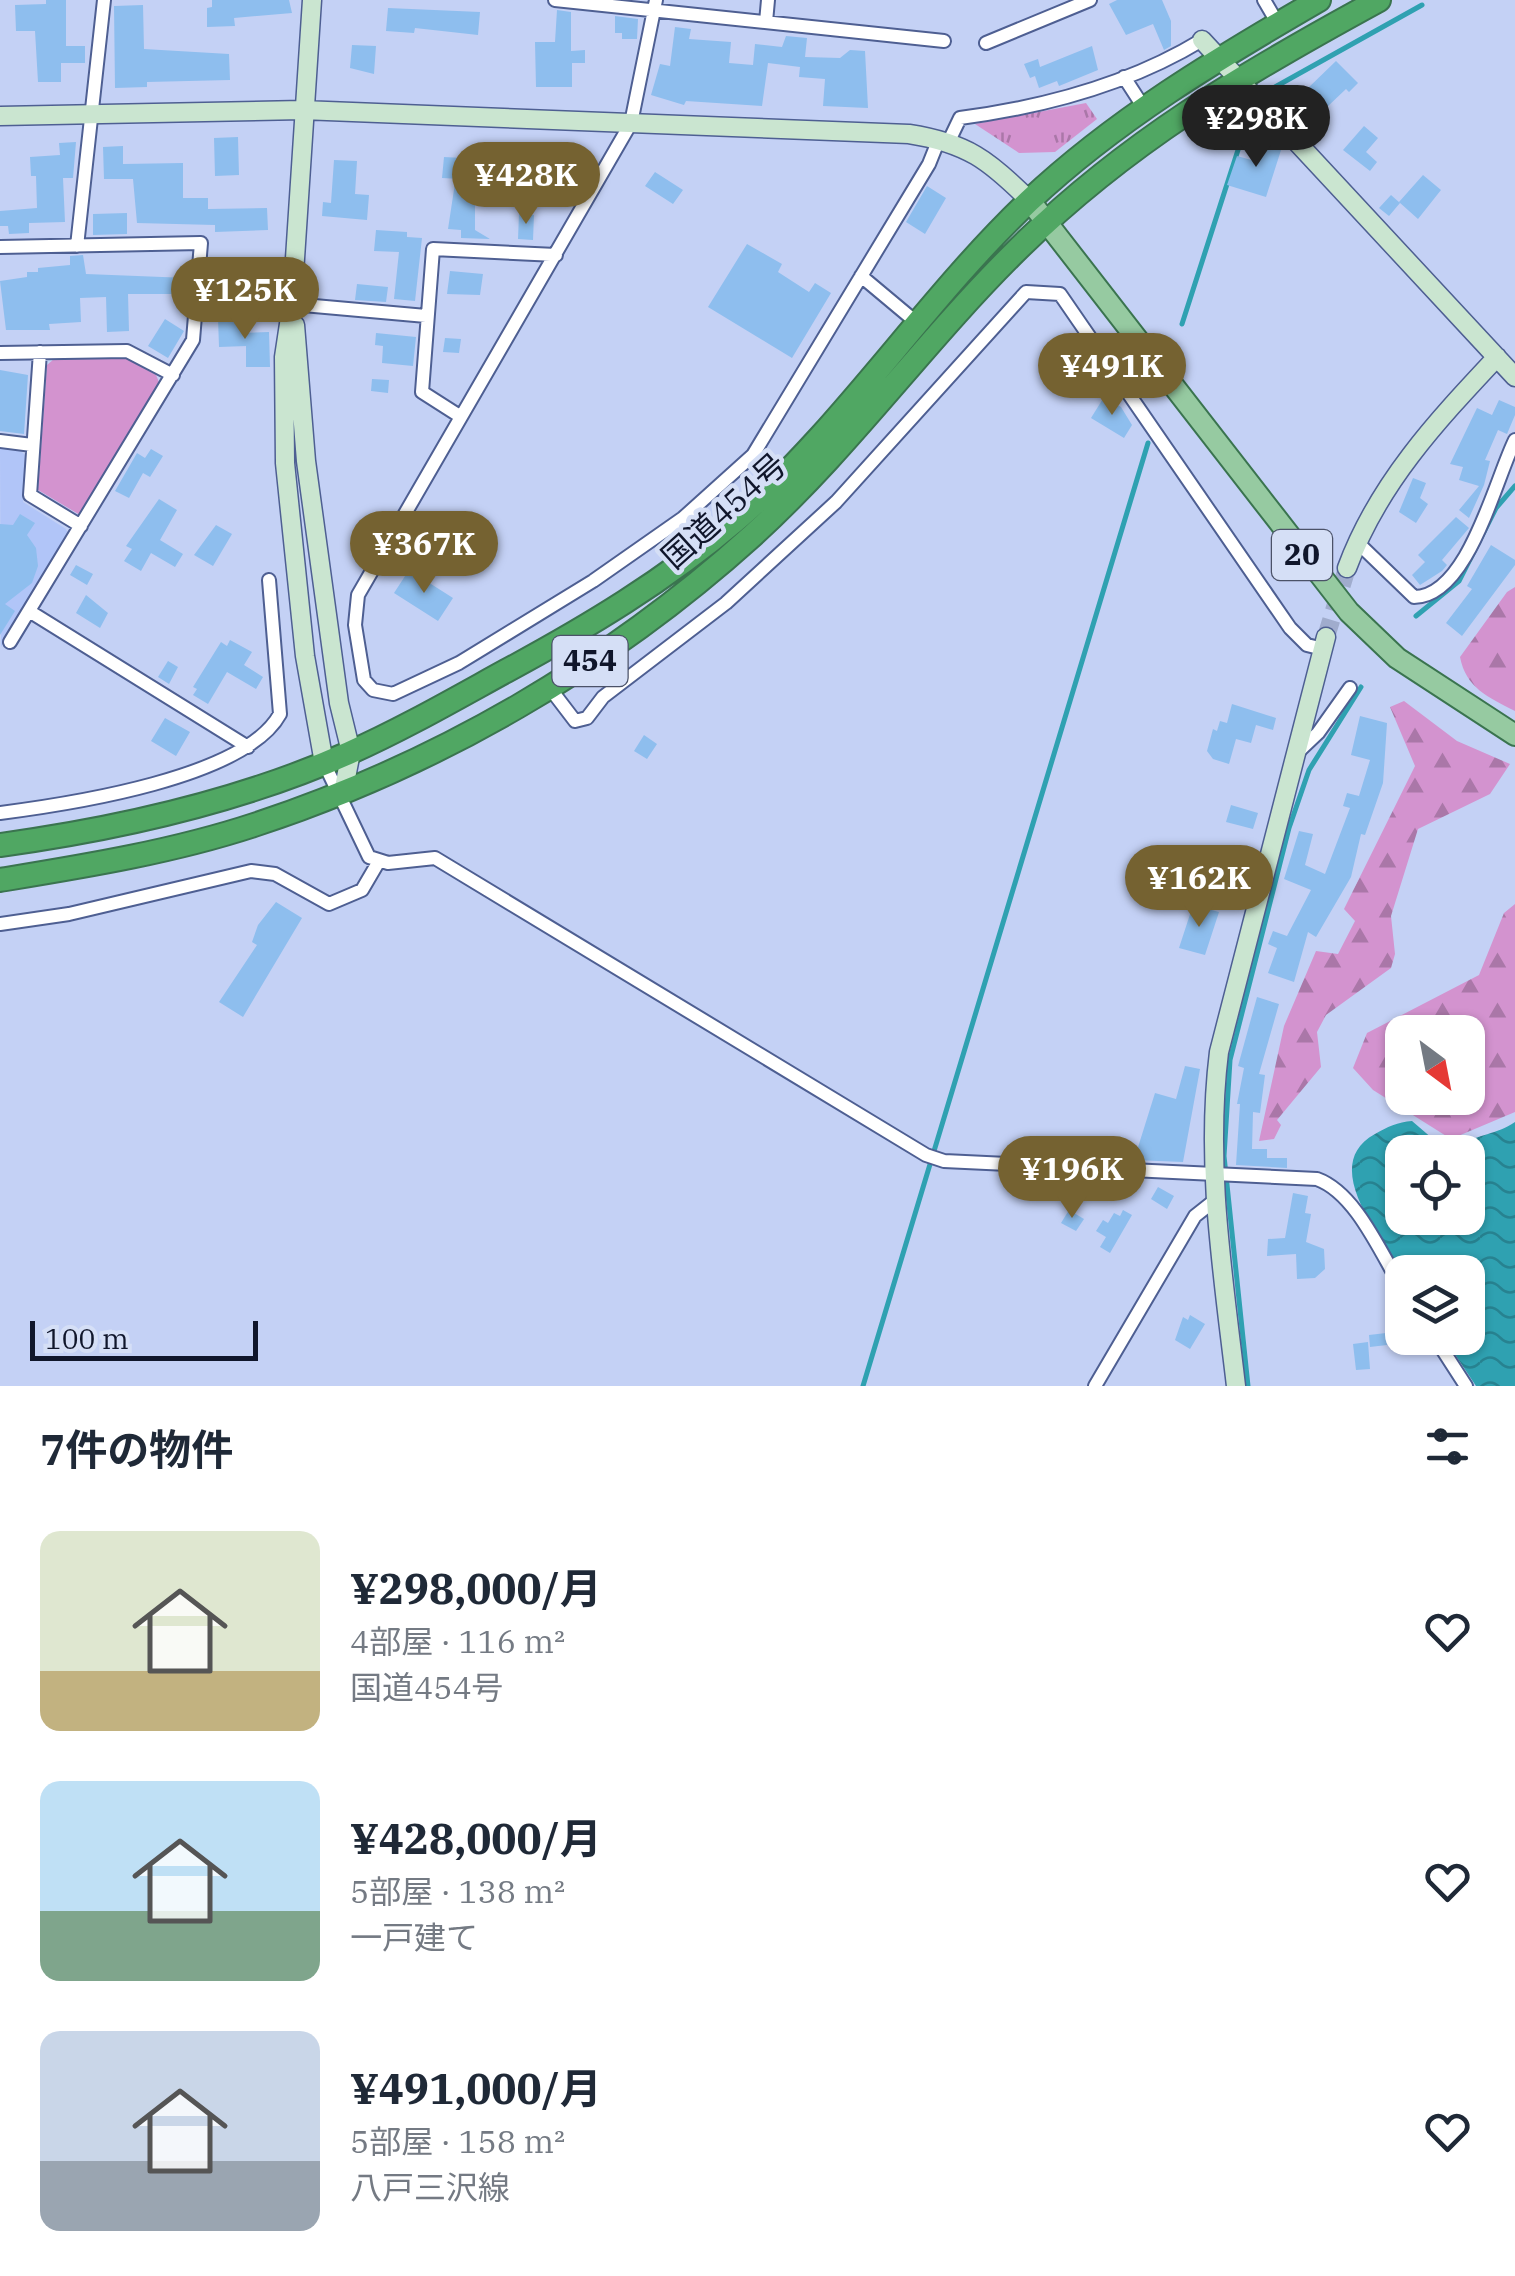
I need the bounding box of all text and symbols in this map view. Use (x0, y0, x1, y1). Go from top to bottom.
pin: ¥298K (1186, 85, 1326, 170)
text: ¥298K (1204, 96, 1308, 138)
pin: ¥428K (456, 142, 596, 227)
text: ¥428K (474, 153, 578, 195)
pin: ¥125K (175, 257, 315, 342)
text: ¥125K (193, 268, 297, 310)
pin: ¥491K (1042, 333, 1182, 418)
text: ¥491K (1060, 344, 1164, 386)
street label: 国道454号 (652, 443, 794, 577)
pin: ¥367K (354, 511, 494, 596)
text: ¥367K (372, 522, 476, 564)
road number: 20 (1272, 530, 1332, 580)
road number: 454 (552, 636, 628, 686)
pin: ¥162K (1129, 845, 1269, 930)
text: ¥162K (1147, 856, 1251, 898)
north arrow (1385, 1015, 1485, 1115)
map controls (1385, 1015, 1485, 1355)
button: locate (1385, 1135, 1485, 1235)
pin: ¥196K (1002, 1136, 1142, 1221)
text: ¥196K (1020, 1147, 1124, 1189)
button: layers (1385, 1255, 1485, 1355)
scale bar (30, 1316, 258, 1360)
text: 100 m (45, 1320, 129, 1357)
icon: filters (1420, 1419, 1475, 1474)
text: 7件の物件 (40, 1422, 233, 1477)
text: ¥298,000/月 (350, 1561, 602, 1616)
icon: home (120, 1571, 240, 1691)
icon: heart (1420, 1604, 1475, 1659)
text: 4部屋 · 116 m² (350, 1620, 565, 1662)
text: 国道454号 (350, 1666, 504, 1708)
text: ¥428,000/月 (350, 1811, 602, 1866)
icon: home (120, 1821, 240, 1941)
icon: heart (1420, 1854, 1475, 1909)
text: 5部屋 · 138 m² (350, 1870, 565, 1912)
text: 一戸建て (350, 1916, 478, 1958)
text: ¥491,000/月 (350, 2061, 602, 2116)
icon: home (120, 2071, 240, 2191)
icon: heart (1420, 2104, 1475, 2159)
text: 5部屋 · 158 m² (350, 2120, 565, 2162)
text: 八戸三沢線 (350, 2166, 510, 2208)

